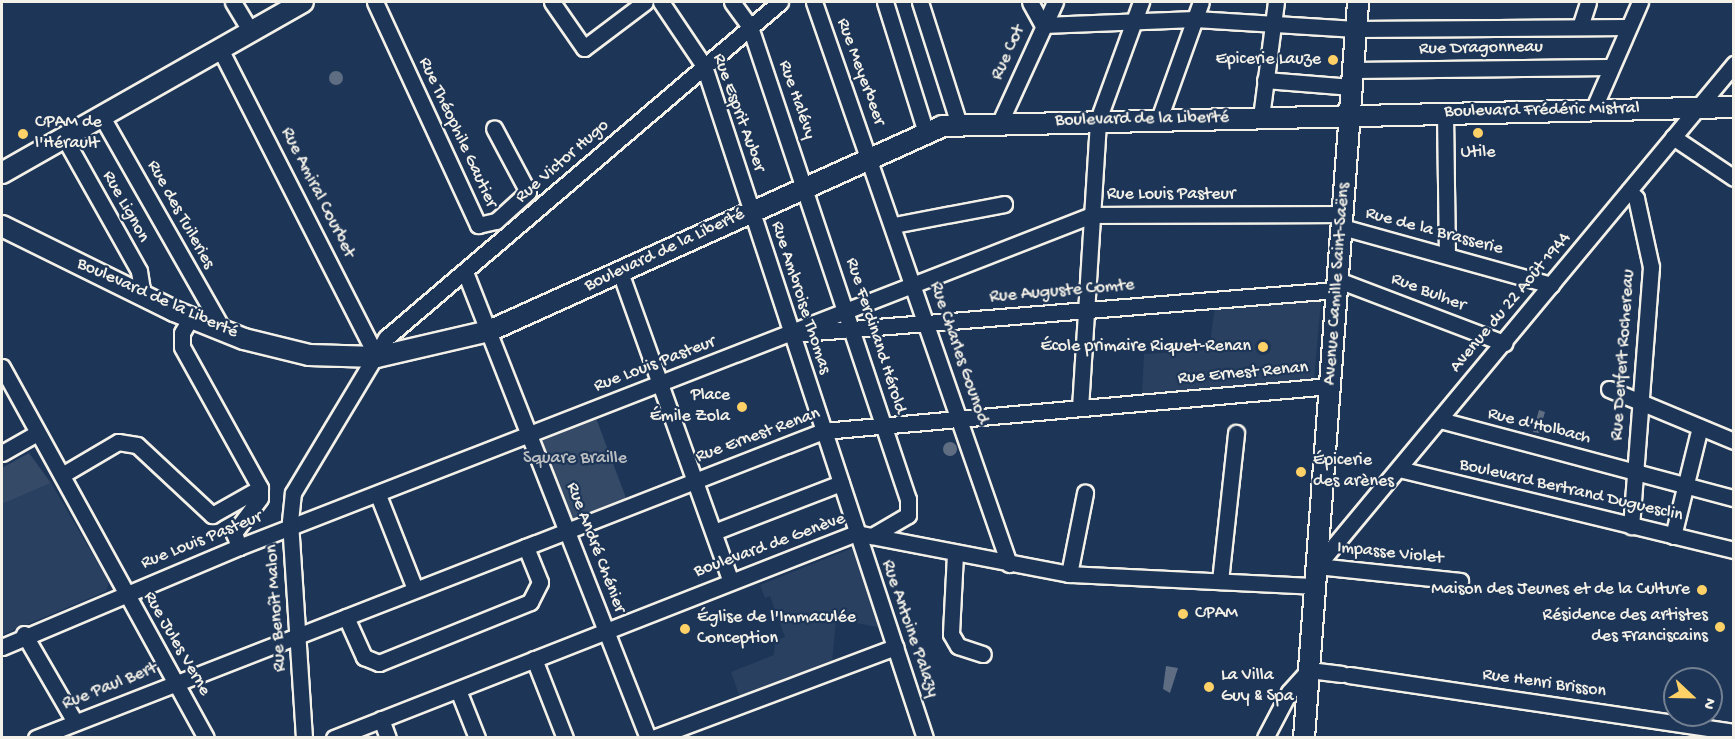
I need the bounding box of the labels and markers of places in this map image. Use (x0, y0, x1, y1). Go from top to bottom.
place label: Epicerie Lauze (1216, 49, 1321, 71)
marker: Epicerie Lauze (1326, 53, 1340, 67)
place label: CPAM de l'Hérault (35, 113, 102, 156)
marker: Utile (1471, 126, 1485, 140)
marker: CPAM de l'Hérault (16, 127, 30, 141)
place label: Utile (1461, 142, 1495, 164)
place label: École primaire Riquet-Renan (1040, 336, 1251, 358)
marker: École primaire Riquet-Renan (1256, 340, 1270, 354)
place label: Place Émile Zola (650, 386, 730, 428)
marker: Place Émile Zola (735, 400, 749, 414)
place label: Épicerie des arènes (1313, 451, 1394, 494)
marker: Épicerie des arènes (1294, 465, 1308, 479)
place label: Maison des Jeunes et de la Culture (1431, 579, 1690, 601)
marker: Maison des Jeunes et de la Culture (1695, 583, 1709, 597)
place label: CPAM (1195, 603, 1238, 625)
place label: Résidence des artistes des Franciscains (1542, 606, 1708, 648)
marker: CPAM (1176, 607, 1190, 621)
place label: Église de l'Immaculée Conception (697, 608, 856, 650)
marker: Résidence des artistes des Franciscains (1713, 620, 1727, 634)
marker: Église de l'Immaculée Conception (678, 622, 692, 636)
place label: La Villa Guy & Spa (1221, 666, 1294, 708)
marker: La Villa Guy & Spa (1202, 680, 1216, 694)

